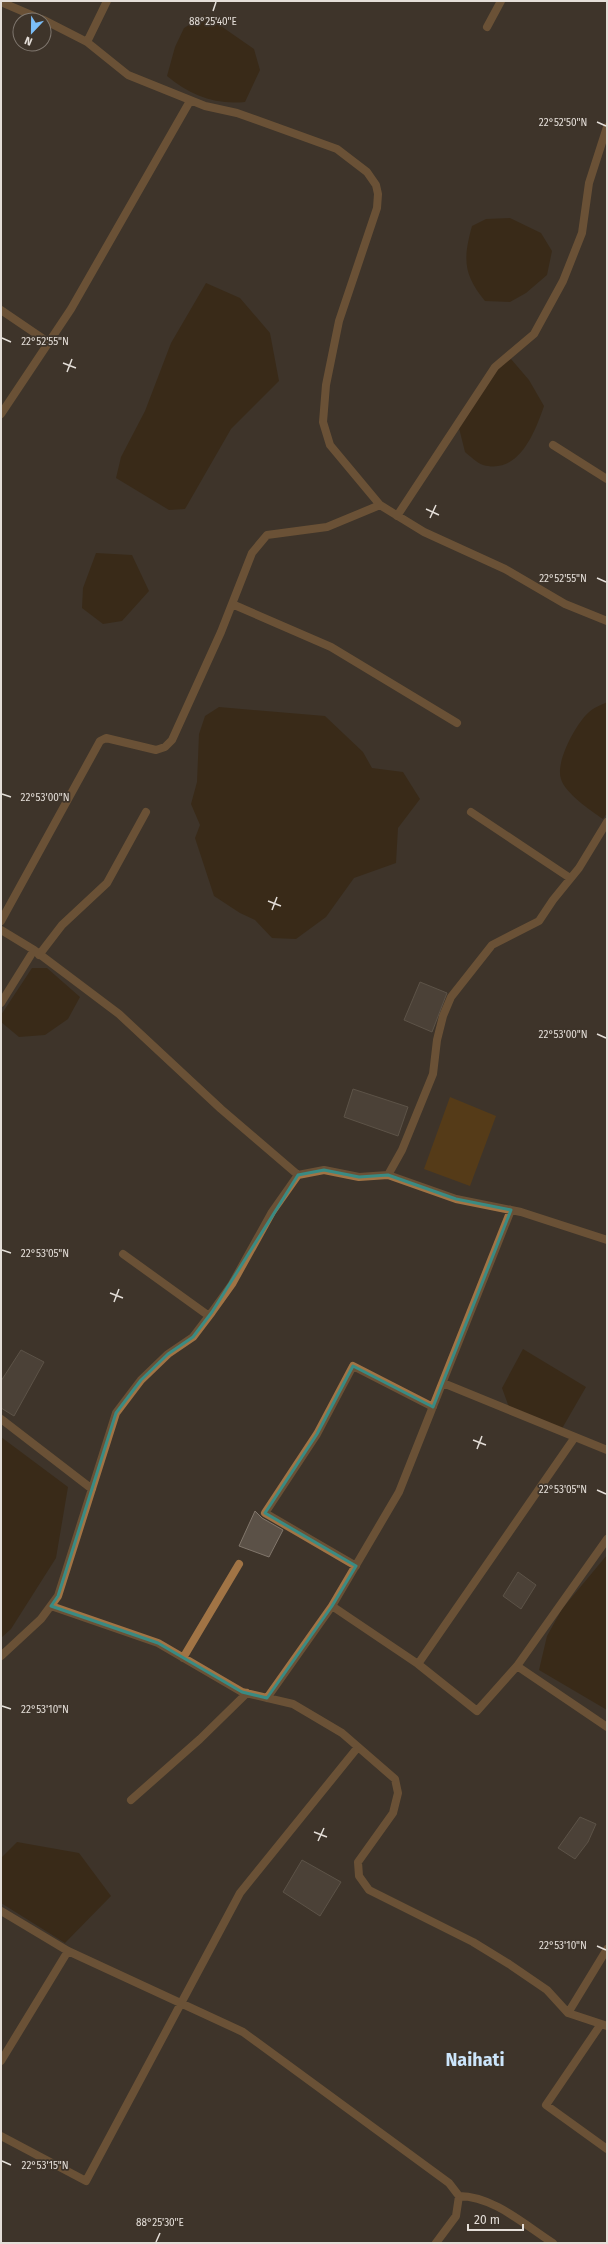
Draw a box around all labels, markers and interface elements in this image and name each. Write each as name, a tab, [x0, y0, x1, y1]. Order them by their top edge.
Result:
north arrow	[12, 12, 52, 52]
text: 88°25'40"E	[189, 16, 237, 28]
text: N	[23, 33, 34, 48]
text: 22°52'50"N	[539, 117, 587, 129]
text: 22°52'55"N	[21, 336, 69, 348]
text: 22°52'55"N	[539, 573, 587, 585]
text: 22°53'00"N	[20, 792, 70, 804]
text: 22°53'00"N	[538, 1029, 588, 1041]
text: 22°53'05"N	[21, 1248, 69, 1260]
text: 22°53'05"N	[539, 1484, 587, 1496]
text: 22°53'10"N	[21, 1704, 69, 1716]
text: 22°53'10"N	[539, 1940, 587, 1952]
district label: Naihati	[445, 2049, 505, 2071]
text: 22°53'15"N	[21, 2160, 69, 2172]
scale bar	[468, 2206, 523, 2232]
text: 20 m	[474, 2213, 500, 2227]
text: 88°25'30"E	[136, 2217, 184, 2229]

